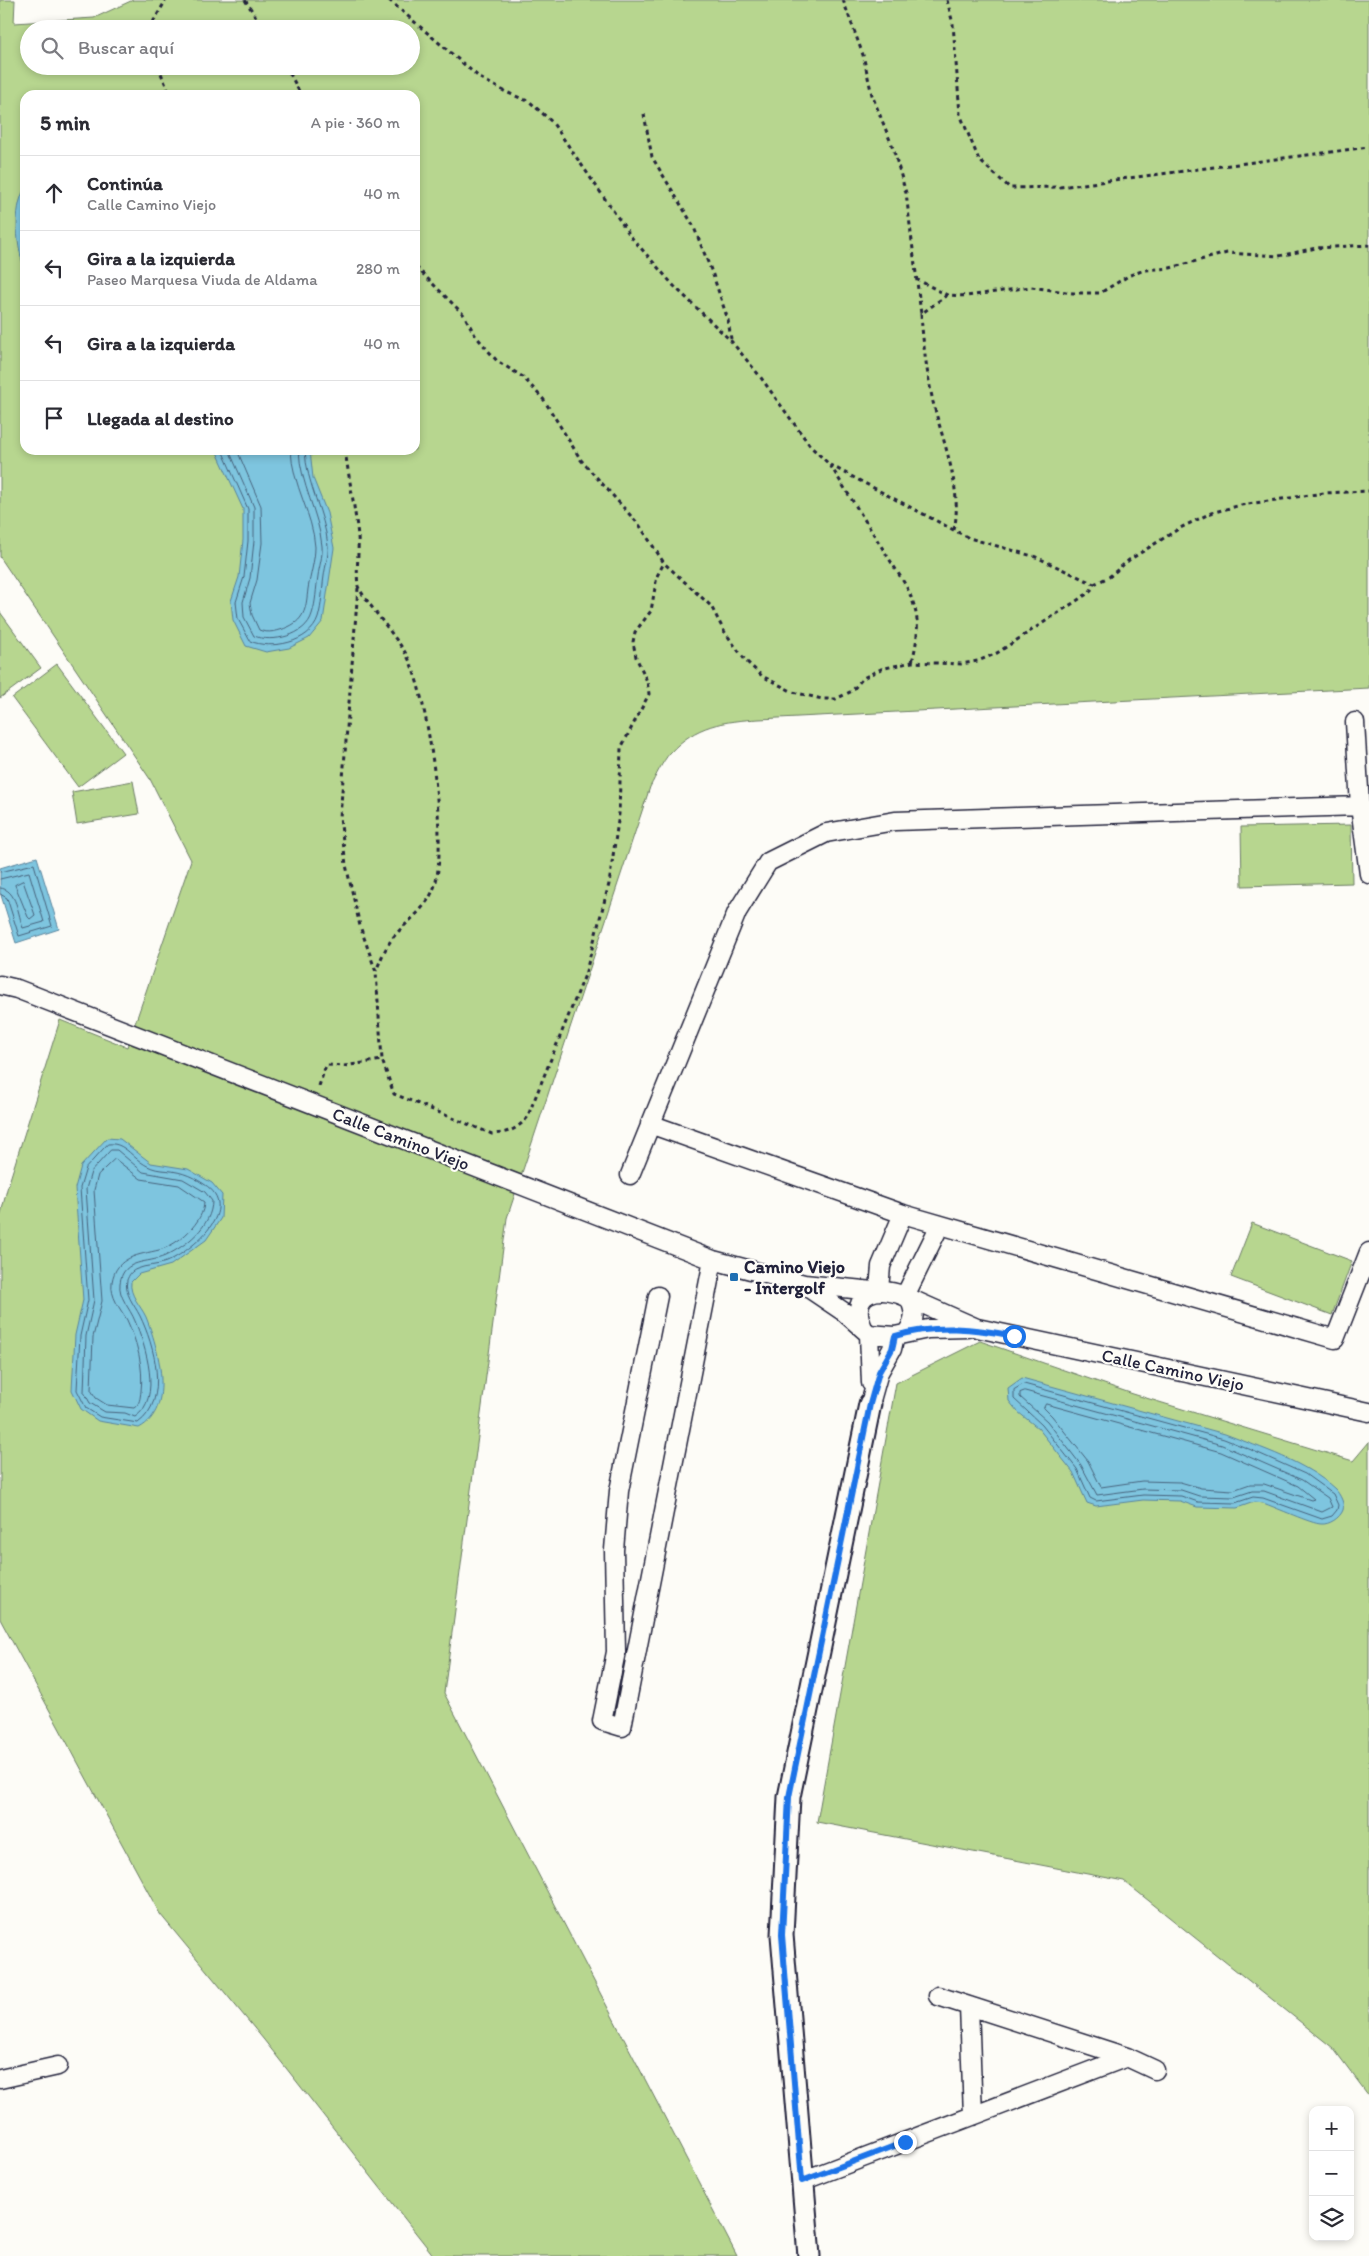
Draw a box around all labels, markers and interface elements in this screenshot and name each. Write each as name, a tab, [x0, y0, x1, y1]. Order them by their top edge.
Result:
search box	[20, 20, 420, 75]
icon: search	[38, 34, 66, 62]
text: Buscar aquí	[78, 36, 174, 59]
text: 5 min	[40, 110, 90, 135]
text: A pie · 360 m	[311, 113, 400, 132]
text: Continúa	[87, 172, 163, 195]
icon: ahead	[40, 179, 68, 207]
text: 40 m	[363, 184, 400, 203]
text: Calle Camino Viejo	[87, 195, 216, 214]
text: Gira a la izquierda	[87, 247, 235, 270]
icon: left	[40, 254, 68, 282]
text: 280 m	[356, 259, 400, 278]
text: Paseo Marquesa Viuda de Aldama	[87, 270, 318, 289]
icon: left	[40, 329, 68, 357]
text: Gira a la izquierda	[87, 332, 235, 355]
text: 40 m	[363, 334, 400, 353]
icon: arrive	[40, 404, 68, 432]
text: Llegada al destino	[87, 407, 234, 430]
street label: Calle Camino Viejo	[329, 1103, 473, 1175]
place label: Camino Viejo - Intergolf	[744, 1256, 845, 1299]
marker: Camino Viejo - Intergolf	[728, 1271, 740, 1283]
route start	[1003, 1325, 1026, 1348]
street label: Calle Camino Viejo	[1100, 1344, 1246, 1396]
map controls	[1309, 2106, 1354, 2241]
button: +	[1309, 2106, 1354, 2151]
route end	[894, 2131, 917, 2154]
button: −	[1309, 2151, 1354, 2196]
button: layers	[1309, 2196, 1354, 2241]

